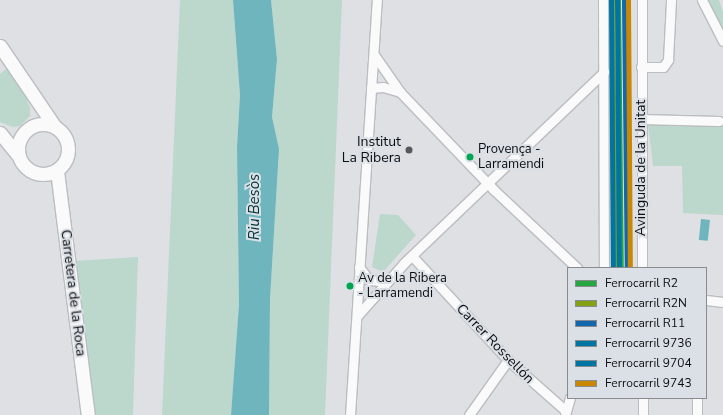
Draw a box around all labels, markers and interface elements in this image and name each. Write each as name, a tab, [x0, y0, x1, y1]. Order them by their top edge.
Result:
street label: Avinguda de la Unitat	[633, 100, 649, 236]
place label: Institut La Ribera	[342, 134, 401, 166]
place label: Provença - Larramendi	[478, 142, 544, 173]
marker: Institut La Ribera	[404, 145, 414, 155]
marker: Provença - Larramendi	[465, 152, 475, 162]
water label: Riu Besòs	[246, 174, 264, 240]
street label: Carretera de la Roca	[57, 229, 89, 357]
legend	[567, 267, 707, 399]
place label: Av de la Ribera - Larramendi	[358, 271, 447, 302]
text: Ferrocarril R2	[605, 275, 678, 291]
marker: Av de la Ribera - Larramendi	[345, 281, 355, 291]
text: Ferrocarril R2N	[605, 295, 687, 311]
street label: Carrer Rossellón	[453, 301, 537, 387]
text: Ferrocarril R11	[605, 315, 685, 331]
text: Ferrocarril 9736	[605, 335, 692, 351]
text: Ferrocarril 9704	[605, 355, 692, 371]
text: Ferrocarril 9743	[605, 375, 692, 391]

